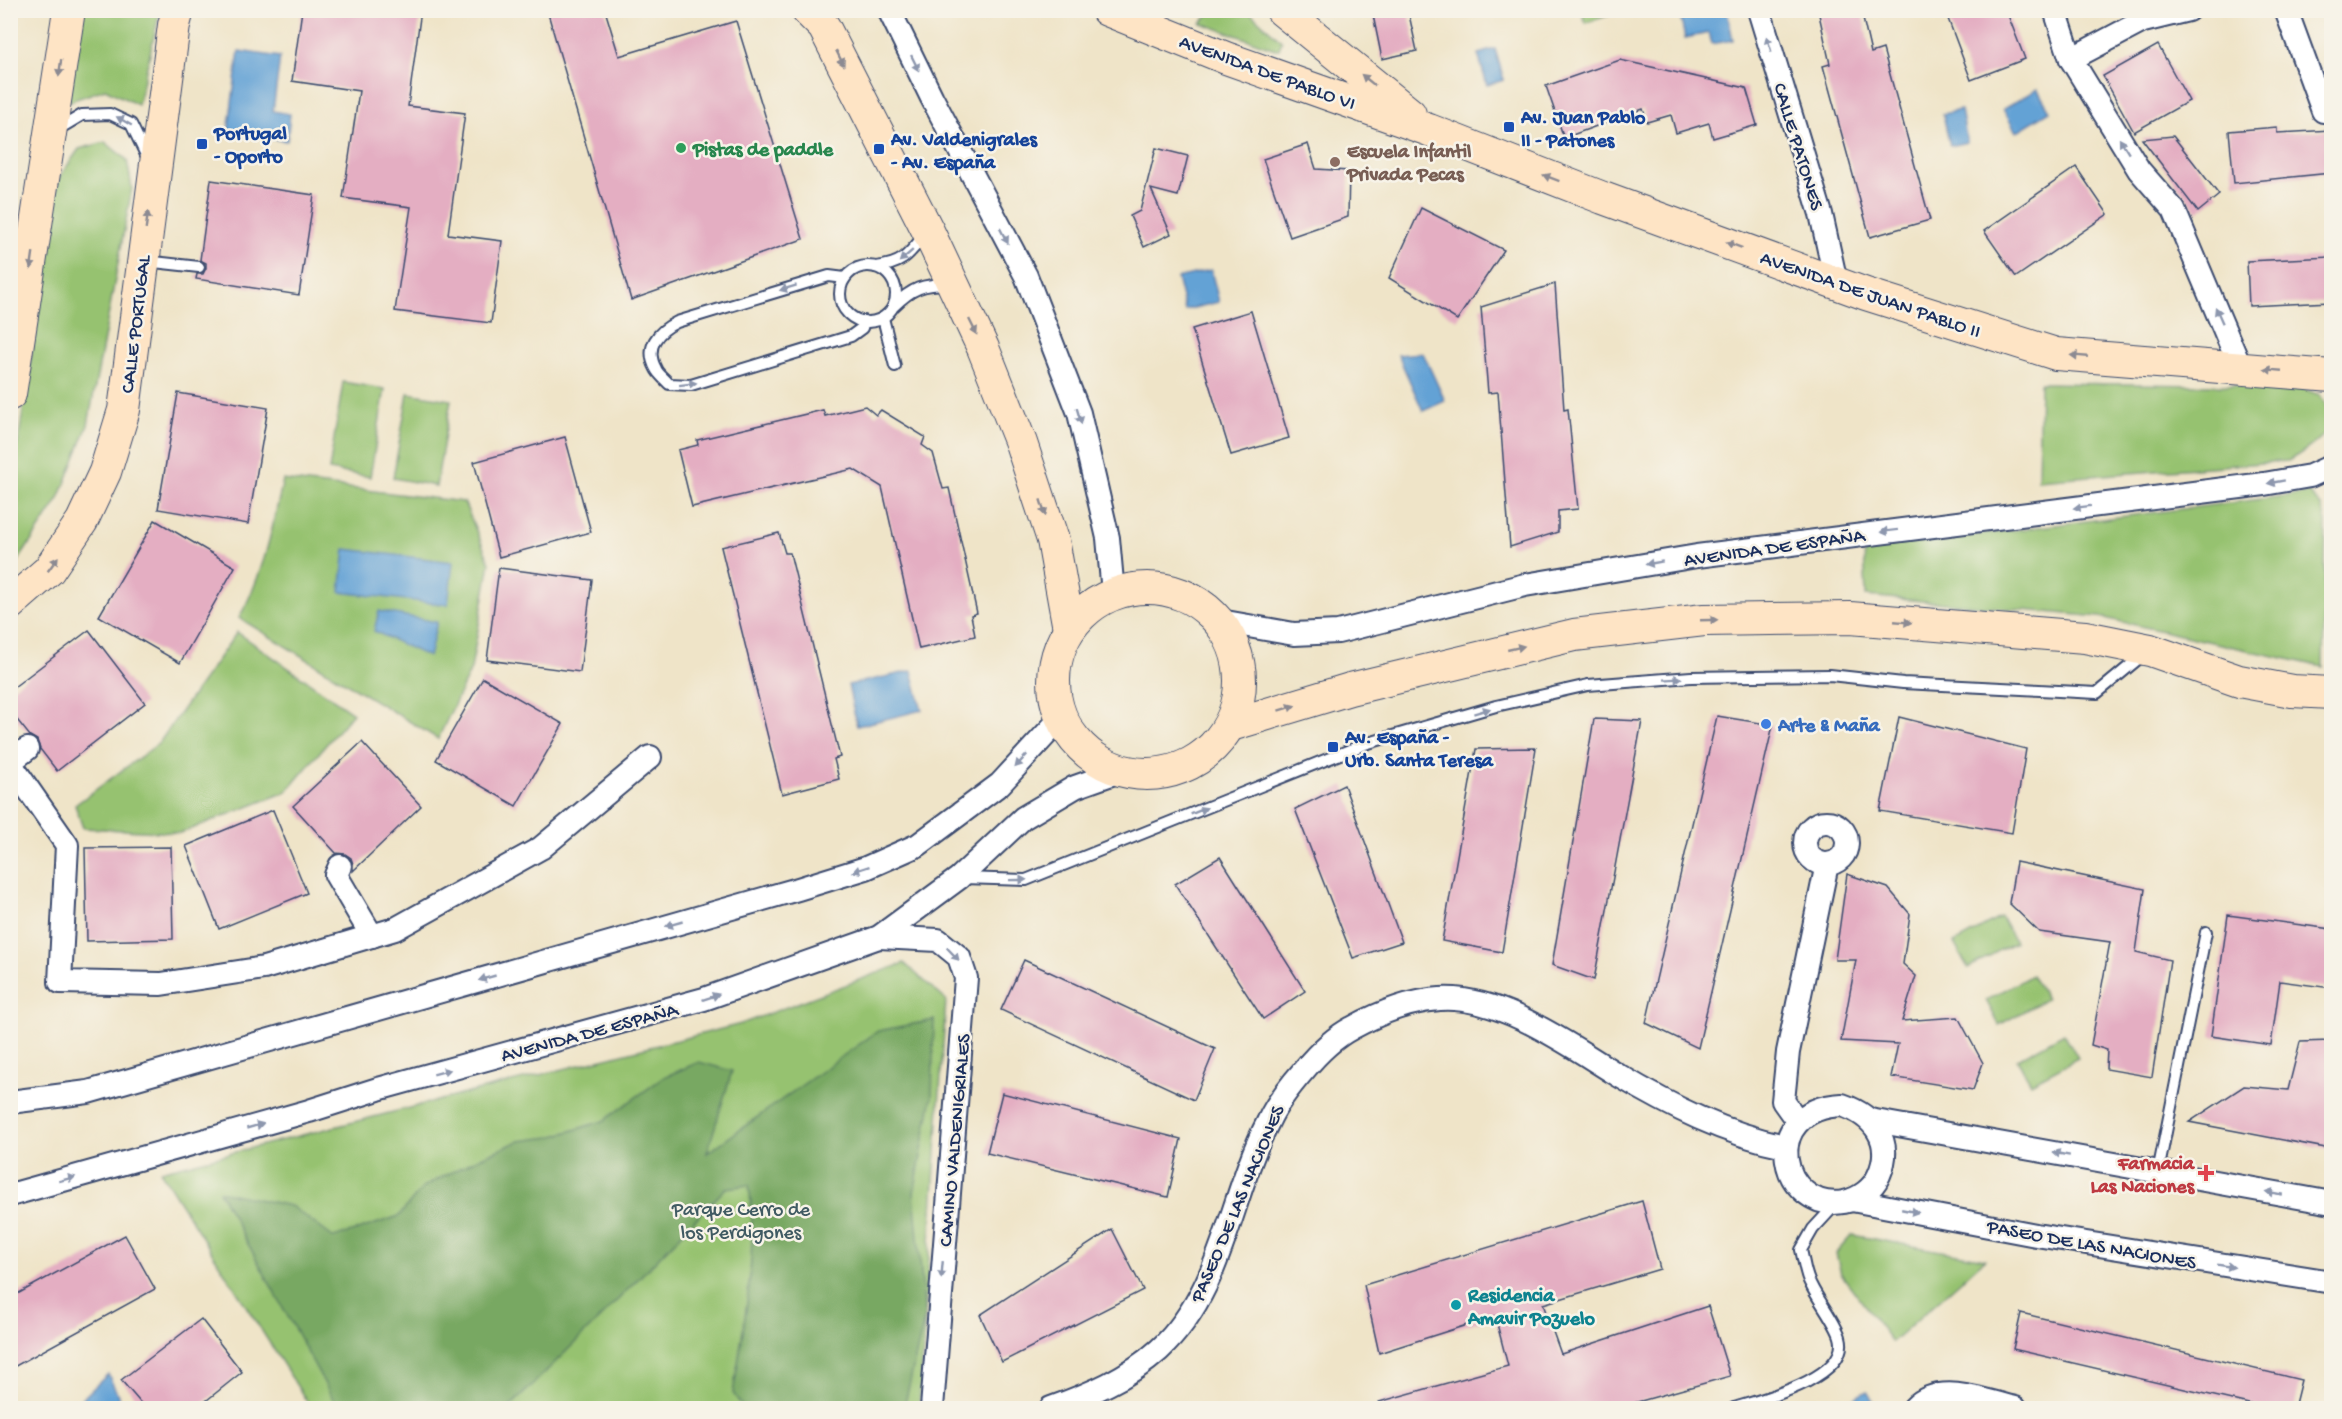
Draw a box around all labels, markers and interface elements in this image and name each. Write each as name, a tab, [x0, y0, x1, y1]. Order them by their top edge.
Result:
street label: AVENIDA DE PABLO VI	[1175, 32, 1358, 117]
one-way arrow	[1764, 35, 1773, 53]
one-way arrow	[834, 49, 844, 67]
one-way arrow	[910, 55, 919, 72]
one-way arrow	[56, 59, 65, 78]
one-way arrow	[1360, 74, 1375, 87]
street label: CALLE PATONES	[1766, 81, 1827, 214]
place label: Av. Juan Pablo II - Patones	[1520, 108, 1646, 154]
one-way arrow	[116, 116, 132, 127]
marker: Av. Juan Pablo II - Patones	[1502, 120, 1516, 134]
place label: Portugal - Oporto	[213, 124, 288, 170]
place label: Av. Valdenigrales - Av. España	[890, 130, 1038, 176]
marker: Portugal - Oporto	[195, 137, 209, 151]
one-way arrow	[2119, 138, 2130, 154]
place label: Pistas de paddle	[692, 140, 834, 163]
marker: Pistas de paddle	[674, 141, 688, 155]
marker: Av. Valdenigrales - Av. España	[872, 142, 886, 156]
place label: Escuela Infantil Privada Pecas	[1346, 142, 1472, 188]
marker: Escuela Infantil Privada Pecas	[1328, 155, 1342, 169]
one-way arrow	[1542, 173, 1560, 182]
one-way arrow	[143, 210, 152, 229]
one-way arrow	[999, 228, 1009, 245]
one-way arrow	[1725, 240, 1743, 250]
street label: AVENIDA DE JUAN PABLO II	[1757, 248, 1983, 345]
one-way arrow	[898, 249, 914, 262]
one-way arrow	[27, 252, 36, 271]
street label: CALLE PORTUGAL	[118, 253, 157, 395]
one-way arrow	[779, 284, 797, 293]
one-way arrow	[2214, 305, 2224, 323]
one-way arrow	[969, 318, 978, 335]
one-way arrow	[2069, 351, 2088, 361]
one-way arrow	[2264, 366, 2283, 375]
one-way arrow	[679, 379, 698, 389]
one-way arrow	[1075, 407, 1084, 425]
one-way arrow	[2266, 477, 2285, 486]
one-way arrow	[1039, 499, 1048, 517]
one-way arrow	[2073, 502, 2092, 511]
street label: AVENIDA DE ESPAÑA	[1683, 525, 1868, 574]
one-way arrow	[1879, 526, 1898, 536]
one-way arrow	[46, 557, 58, 572]
one-way arrow	[1644, 559, 1663, 568]
one-way arrow	[1699, 616, 1718, 625]
one-way arrow	[1894, 618, 1913, 627]
one-way arrow	[1507, 643, 1525, 653]
one-way arrow	[1664, 674, 1683, 683]
one-way arrow	[1278, 703, 1296, 712]
one-way arrow	[1473, 706, 1491, 715]
place label: Arte & Maña	[1777, 716, 1881, 739]
marker: Arte & Maña	[1759, 717, 1773, 731]
place label: Av. España - Urb. Santa Teresa	[1344, 728, 1494, 774]
marker: Av. España - Urb. Santa Teresa	[1326, 740, 1340, 754]
one-way arrow	[1015, 753, 1028, 768]
one-way arrow	[1191, 805, 1209, 815]
one-way arrow	[852, 864, 870, 874]
one-way arrow	[1008, 875, 1027, 885]
one-way arrow	[665, 920, 683, 929]
one-way arrow	[946, 947, 960, 961]
one-way arrow	[478, 974, 496, 983]
one-way arrow	[702, 992, 720, 1002]
street label: AVENIDA DE ESPAÑA	[499, 999, 682, 1069]
street label: CAMINO VALDENIGRIALES	[936, 1032, 977, 1248]
one-way arrow	[433, 1066, 451, 1076]
street label: PASEO DE LAS NACIONES	[1187, 1102, 1292, 1307]
one-way arrow	[246, 1121, 264, 1130]
one-way arrow	[2052, 1150, 2071, 1159]
place label: Farmacia Las Naciones	[2091, 1154, 2196, 1200]
marker: Farmacia Las Naciones	[2199, 1166, 2213, 1180]
one-way arrow	[58, 1174, 76, 1183]
one-way arrow	[2264, 1188, 2283, 1197]
park label: Parque Cerro de los Perdigones	[671, 1200, 811, 1246]
one-way arrow	[1900, 1207, 1919, 1216]
street label: PASEO DE LAS NACIONES	[1984, 1217, 2199, 1276]
one-way arrow	[937, 1260, 947, 1279]
one-way arrow	[2217, 1261, 2236, 1270]
place label: Residencia Amavir Pozuelo	[1467, 1286, 1595, 1332]
marker: Residencia Amavir Pozuelo	[1449, 1298, 1463, 1312]

